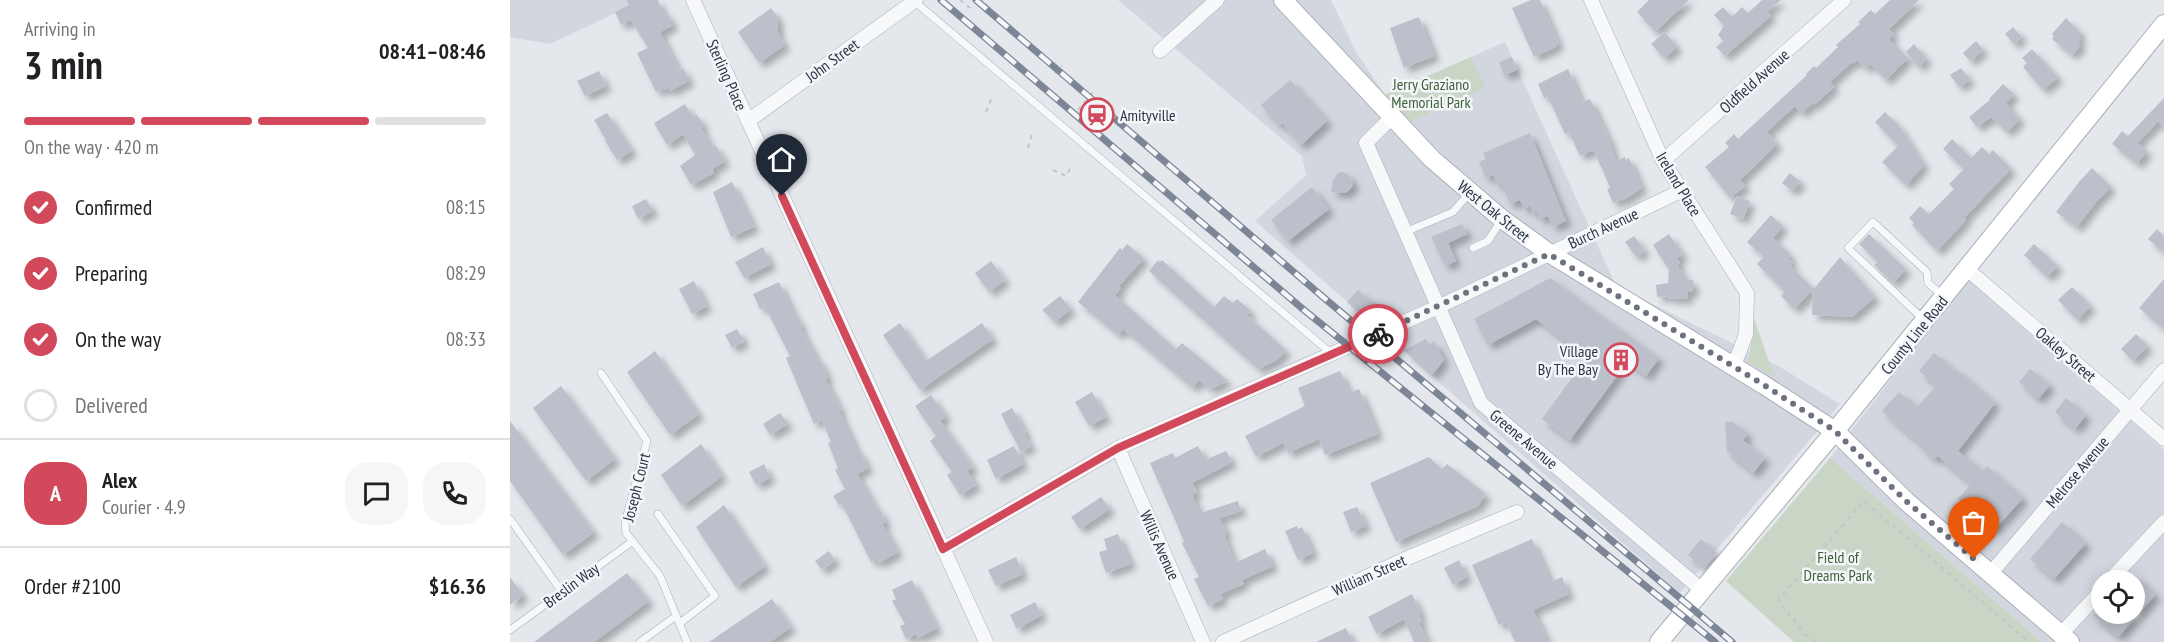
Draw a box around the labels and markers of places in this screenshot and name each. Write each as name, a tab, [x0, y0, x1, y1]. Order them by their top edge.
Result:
station icon: Amityville	[1079, 97, 1115, 133]
place label: Amityville	[1120, 105, 1176, 125]
pin	[756, 134, 807, 196]
place label: Village By The Bay	[1538, 341, 1598, 379]
building icon: Village By The Bay	[1603, 342, 1639, 378]
pin	[1948, 497, 1999, 559]

